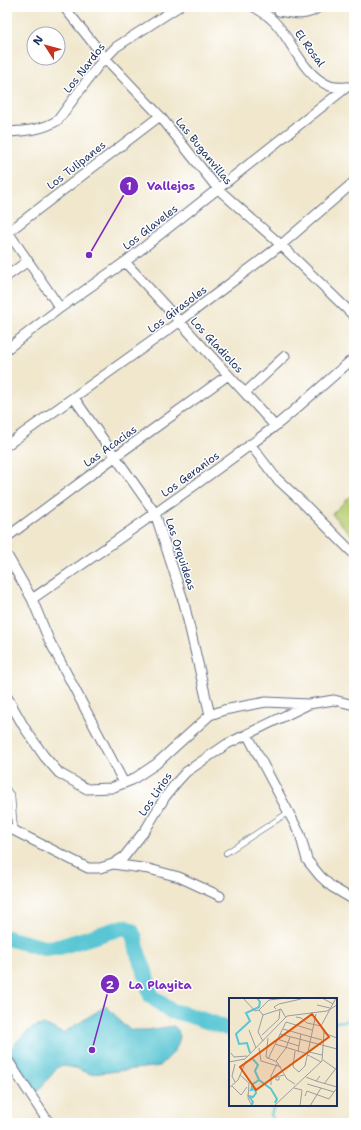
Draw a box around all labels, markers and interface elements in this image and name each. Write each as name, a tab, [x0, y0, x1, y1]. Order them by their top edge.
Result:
north arrow	[26, 26, 66, 66]
street label: El Rosal	[291, 26, 329, 71]
text: N	[30, 32, 47, 48]
street label: Los Nardos	[60, 40, 109, 97]
street label: Las Buganvillas	[172, 115, 235, 188]
street label: Los Tulipanes	[44, 138, 109, 193]
callout: Vallejos	[119, 174, 204, 198]
text: 1	[126, 178, 132, 194]
text: Vallejos	[147, 178, 195, 194]
street label: Los Glaveles	[120, 201, 181, 254]
street label: Los Girasoles	[145, 282, 210, 337]
street label: Los Gladiolos	[187, 314, 246, 377]
street label: Las Acacias	[81, 422, 140, 471]
street label: Los Geranios	[158, 448, 222, 501]
street label: Las Orquideas	[162, 516, 199, 592]
street label: Los Lirios	[135, 769, 176, 819]
callout: La Playita	[100, 972, 200, 996]
text: 2	[106, 977, 115, 993]
text: La Playita	[128, 977, 192, 993]
inset map	[229, 998, 337, 1106]

